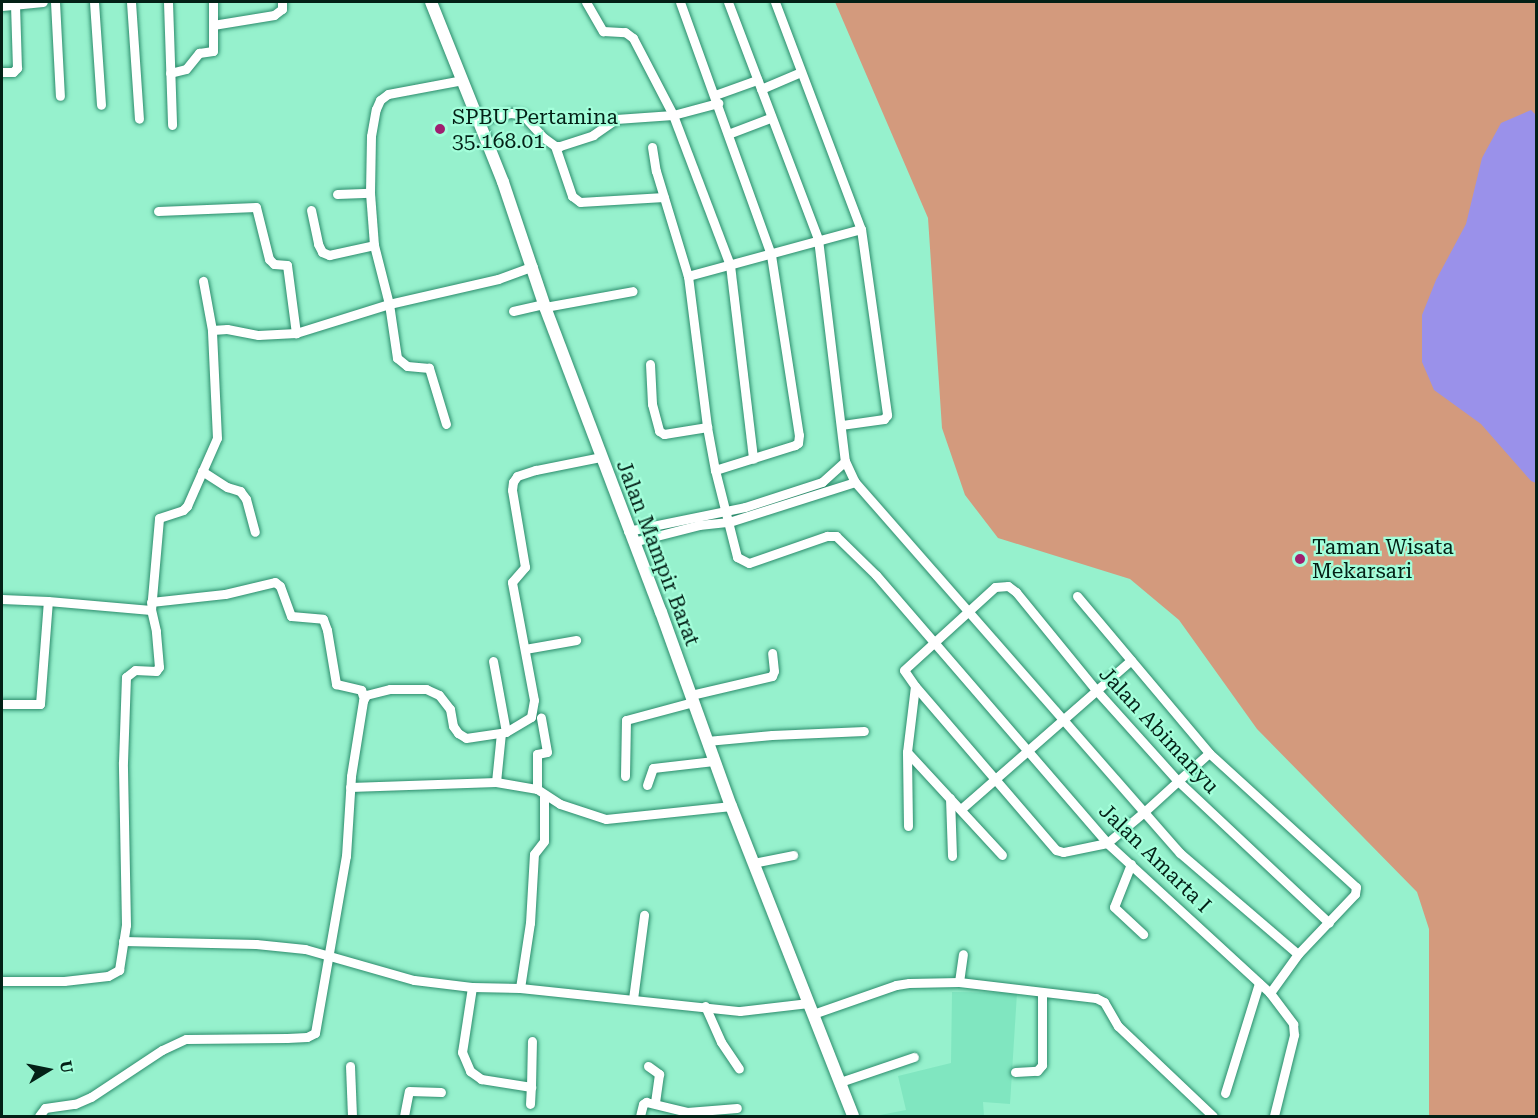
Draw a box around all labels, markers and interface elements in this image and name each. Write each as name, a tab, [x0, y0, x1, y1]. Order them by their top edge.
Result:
place label: SPBU Pertamina 35.168.01	[452, 104, 618, 154]
marker: SPBU Pertamina 35.168.01	[433, 122, 447, 136]
street label: Jalan Mampir Barat	[611, 457, 705, 649]
place label: Taman Wisata Mekarsari	[1312, 534, 1454, 584]
marker: Taman Wisata Mekarsari	[1293, 552, 1307, 566]
street label: Jalan Abimanyu	[1094, 661, 1224, 799]
street label: Jalan Amarta I	[1094, 798, 1216, 918]
north arrow	[18, 1040, 78, 1100]
text: U	[56, 1059, 77, 1074]

